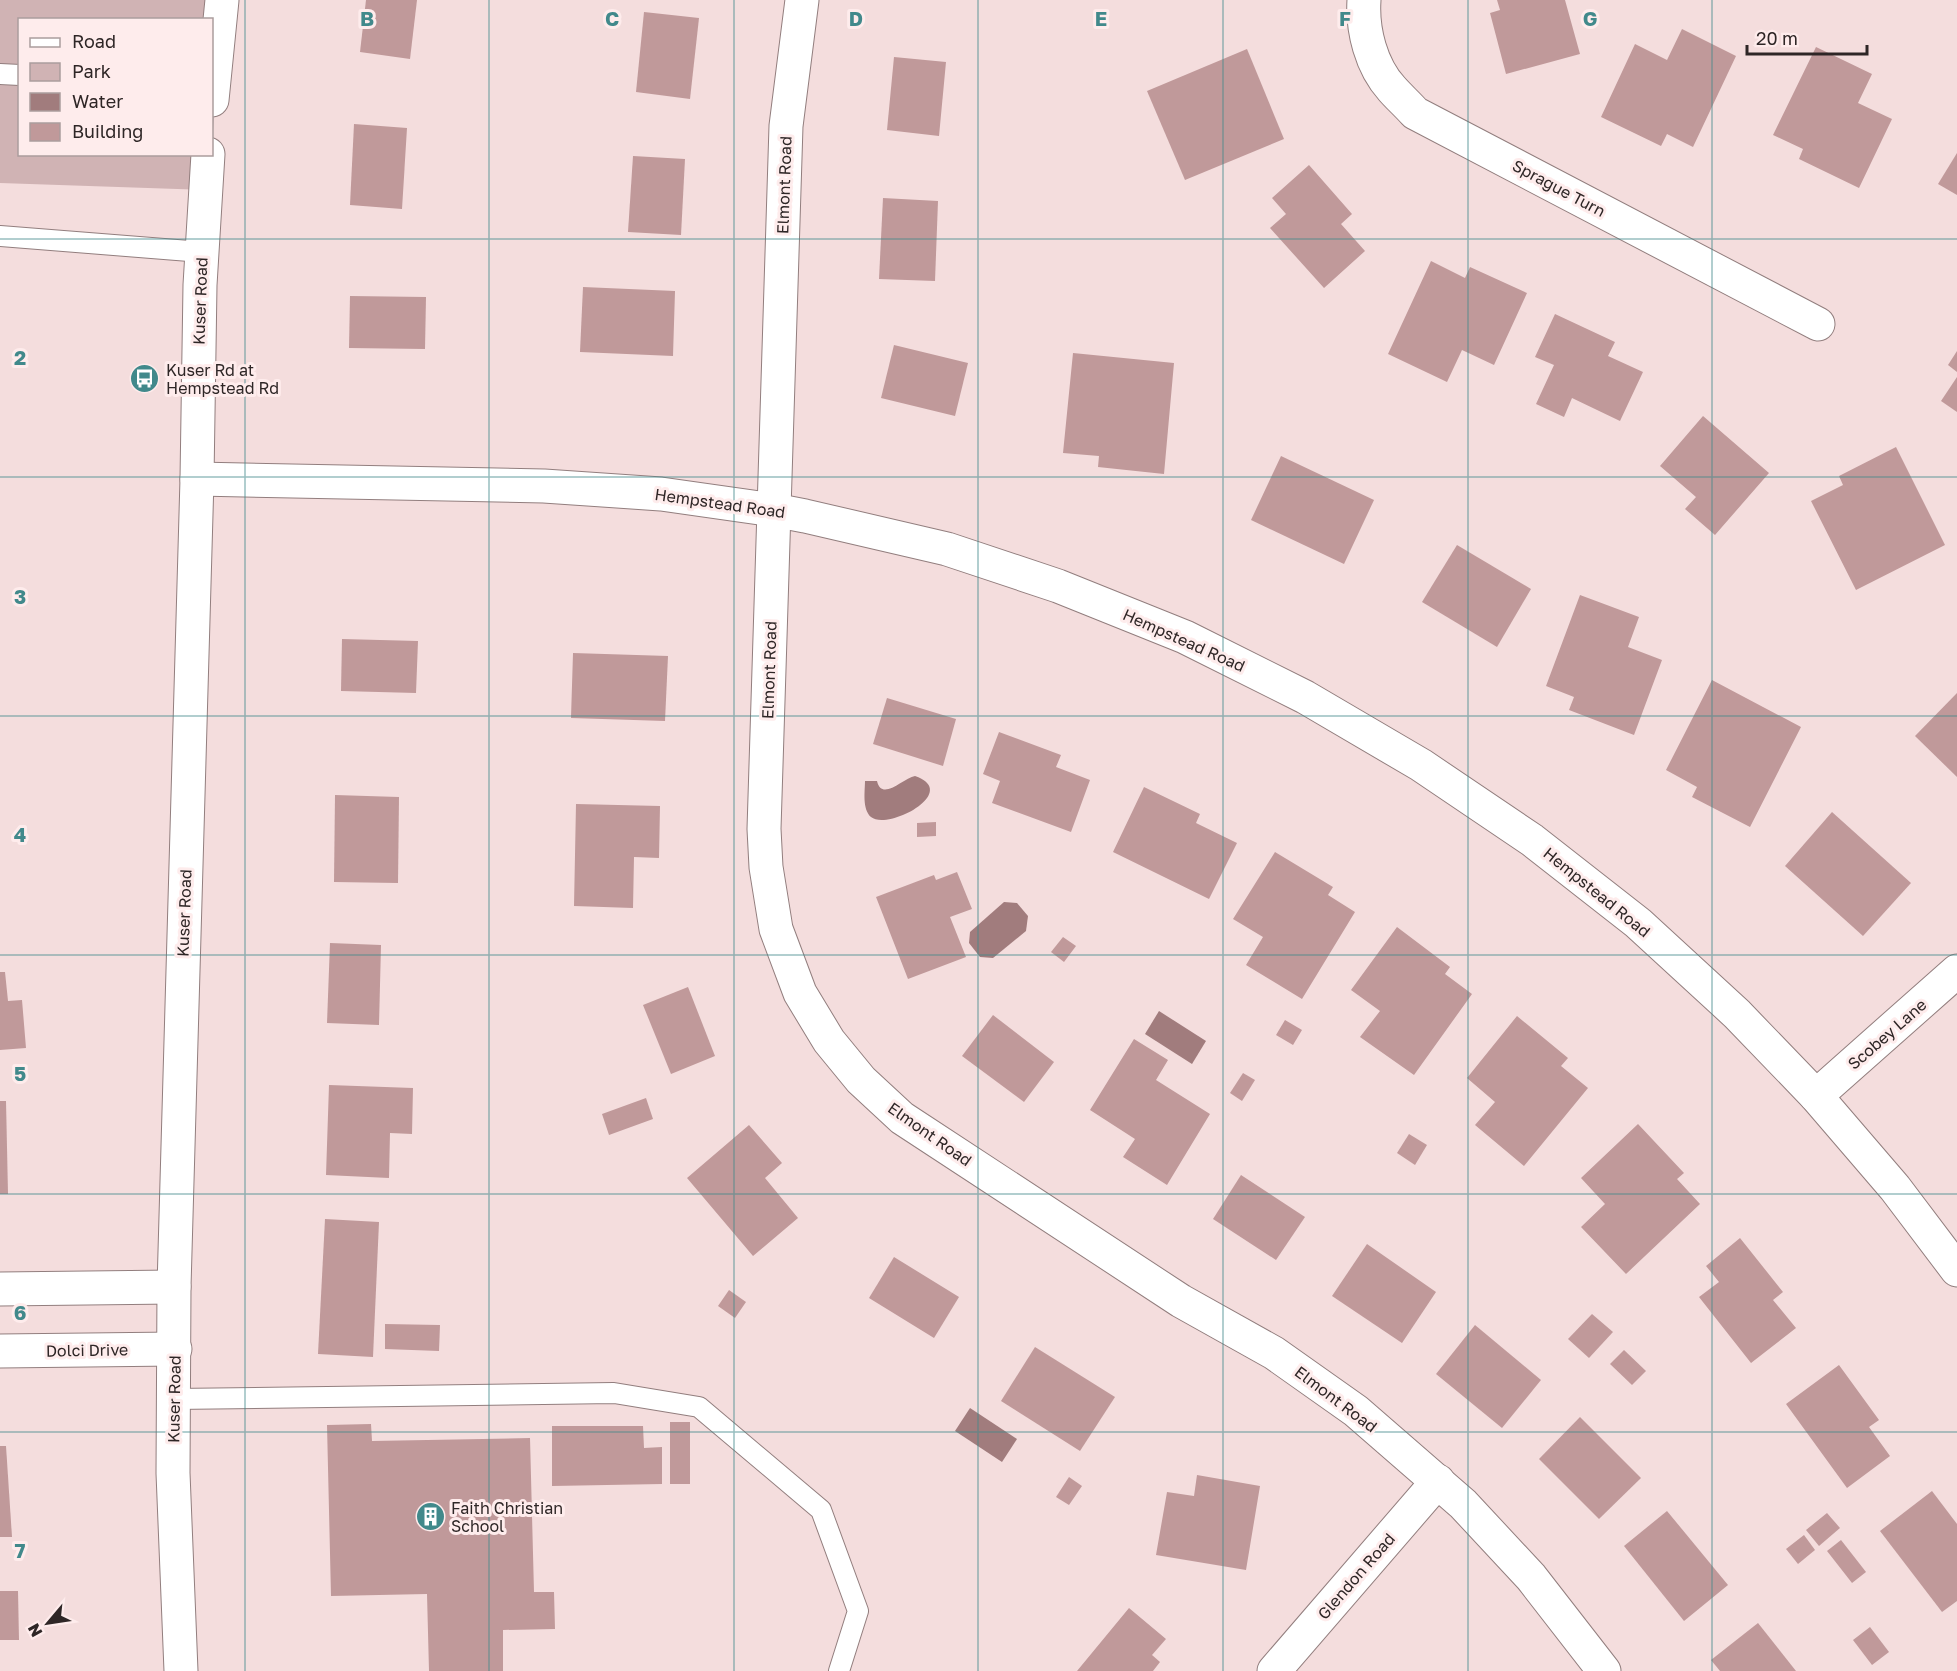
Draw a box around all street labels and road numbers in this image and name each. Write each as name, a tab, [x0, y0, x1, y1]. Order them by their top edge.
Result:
street label: Elmont Road	[772, 136, 796, 234]
street label: Sprague Turn	[1509, 155, 1609, 221]
street label: Kuser Road	[188, 257, 212, 345]
street label: Hempstead Road	[653, 484, 787, 522]
street label: Hempstead Road	[1120, 604, 1248, 676]
street label: Elmont Road	[757, 621, 781, 719]
street label: Hempstead Road	[1540, 843, 1654, 941]
street label: Kuser Road	[172, 869, 196, 957]
street label: Scobey Lane	[1844, 994, 1930, 1074]
street label: Elmont Road	[884, 1098, 976, 1170]
street label: Dolci Drive	[46, 1339, 128, 1361]
street label: Kuser Road	[163, 1355, 185, 1443]
street label: Elmont Road	[1291, 1362, 1381, 1436]
street label: Glendon Road	[1313, 1529, 1399, 1623]

